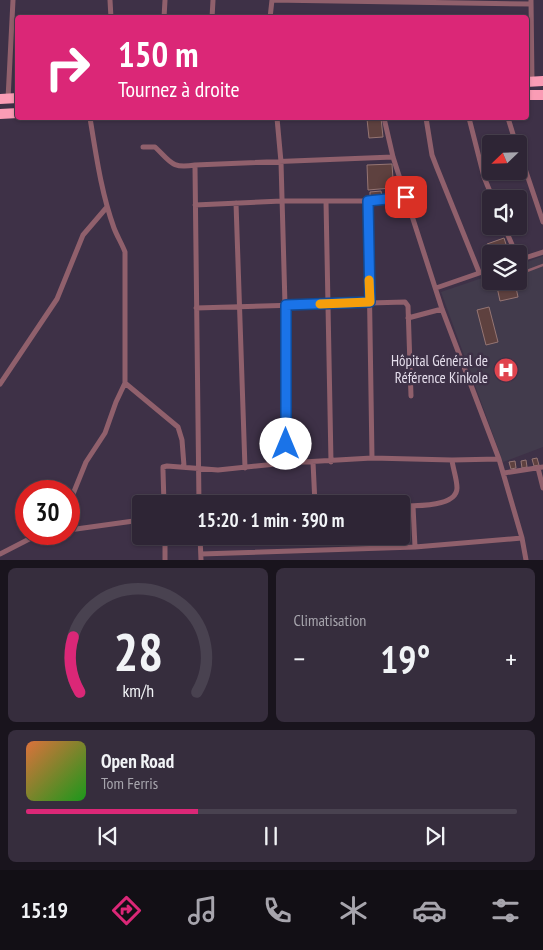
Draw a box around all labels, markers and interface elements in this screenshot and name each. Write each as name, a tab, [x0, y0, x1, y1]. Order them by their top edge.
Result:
text: 150 m	[118, 31, 199, 77]
icon: right	[35, 35, 100, 100]
text: Tournez à droite	[118, 75, 240, 103]
north arrow	[482, 135, 528, 180]
map controls	[482, 135, 527, 290]
pin	[385, 176, 427, 218]
icon: arrive	[392, 183, 420, 211]
button: sound	[482, 190, 527, 235]
button: layers	[482, 245, 527, 290]
place label: Hôpital Général de Référence Kinkole	[391, 351, 488, 387]
hospital icon: Hôpital Général de Référence Kinkole	[493, 357, 519, 383]
position arrow	[259, 417, 311, 469]
speed limit sign: 30	[15, 480, 80, 545]
text: 15:20 · 1 min · 390 m	[198, 508, 344, 532]
text: Climatisation	[294, 610, 366, 630]
text: 28	[113, 618, 163, 685]
text: 19°	[380, 634, 430, 683]
text: −	[294, 640, 305, 677]
text: +	[505, 640, 517, 677]
text: km/h	[122, 679, 154, 702]
text: Open Road	[101, 749, 174, 773]
text: Tom Ferris	[101, 773, 158, 793]
icon: previous	[94, 822, 122, 850]
icon: pause	[257, 822, 285, 850]
icon: next	[421, 822, 449, 850]
icon: directions	[109, 893, 144, 928]
icon: music	[185, 893, 220, 928]
icon: phone	[260, 893, 295, 928]
icon: climate	[336, 893, 371, 928]
icon: car	[412, 893, 447, 928]
icon: filters	[488, 893, 523, 928]
text: 15:19	[20, 896, 68, 924]

